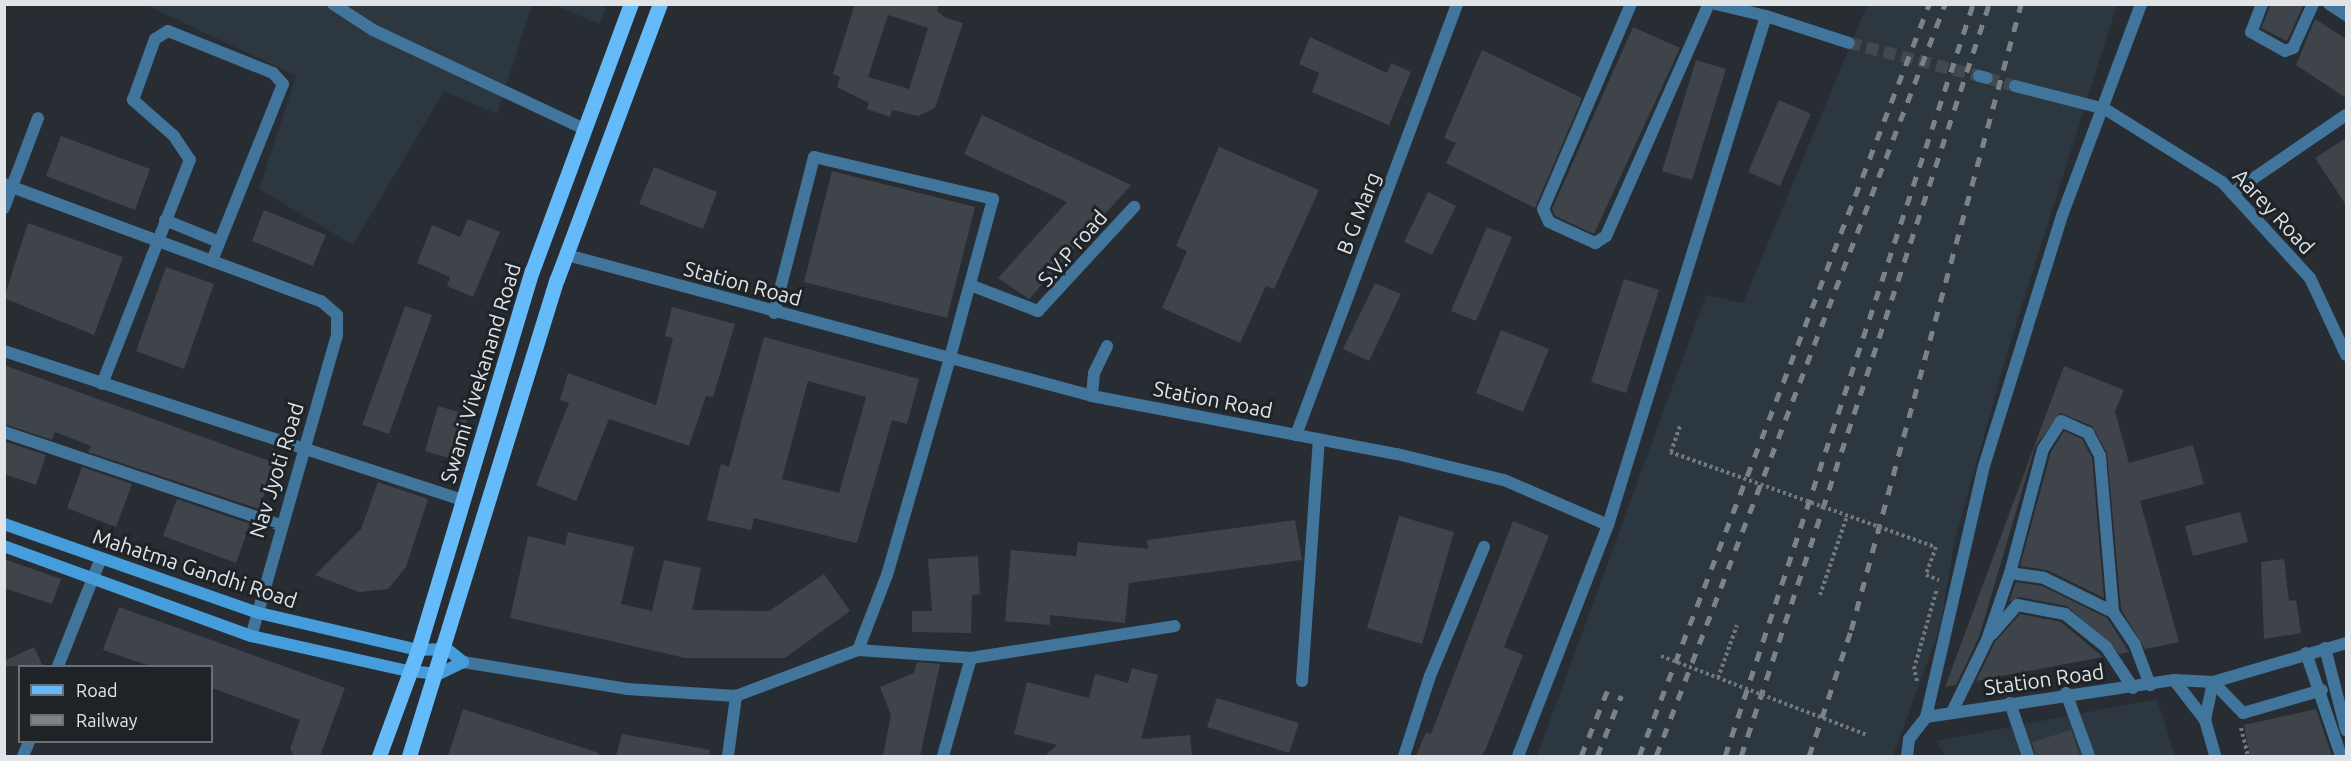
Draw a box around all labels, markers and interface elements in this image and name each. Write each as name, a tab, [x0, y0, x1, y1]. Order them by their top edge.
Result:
street label: Aarey Road	[2228, 163, 2320, 259]
street label: B G Marg	[1331, 168, 1385, 258]
street label: S.V.P road	[1032, 205, 1112, 291]
street label: Station Road	[681, 255, 805, 311]
street label: Swami Vivekanand Road	[435, 260, 525, 486]
street label: Station Road	[1151, 375, 1275, 423]
street label: Nav Jyoti Road	[243, 399, 309, 541]
street label: Mahatma Gandhi Road	[90, 523, 300, 613]
street label: Station Road	[1982, 658, 2106, 700]
legend	[18, 665, 213, 743]
text: Road	[76, 680, 118, 700]
text: Railway	[76, 710, 137, 730]

